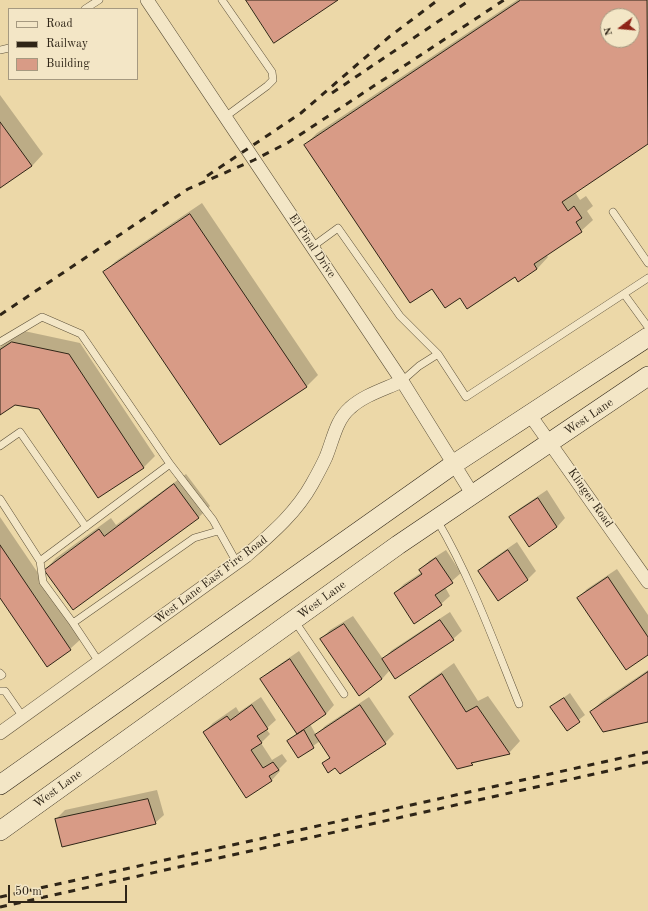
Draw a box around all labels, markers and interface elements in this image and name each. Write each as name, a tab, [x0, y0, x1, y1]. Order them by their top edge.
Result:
legend	[8, 8, 138, 80]
north arrow	[600, 8, 640, 48]
text: Road	[46, 18, 73, 30]
text: N	[603, 26, 615, 37]
text: Railway	[46, 38, 88, 50]
text: Building	[46, 58, 90, 70]
street label: El Pinal Drive	[285, 211, 339, 281]
street label: West Lane	[562, 395, 616, 439]
street label: Klinger Road	[564, 466, 616, 530]
street label: West Lane East Fire Road	[152, 533, 270, 627]
street label: West Lane	[295, 578, 349, 622]
street label: West Lane	[31, 767, 85, 811]
scale bar	[10, 877, 129, 903]
text: 50 m	[15, 886, 42, 898]

